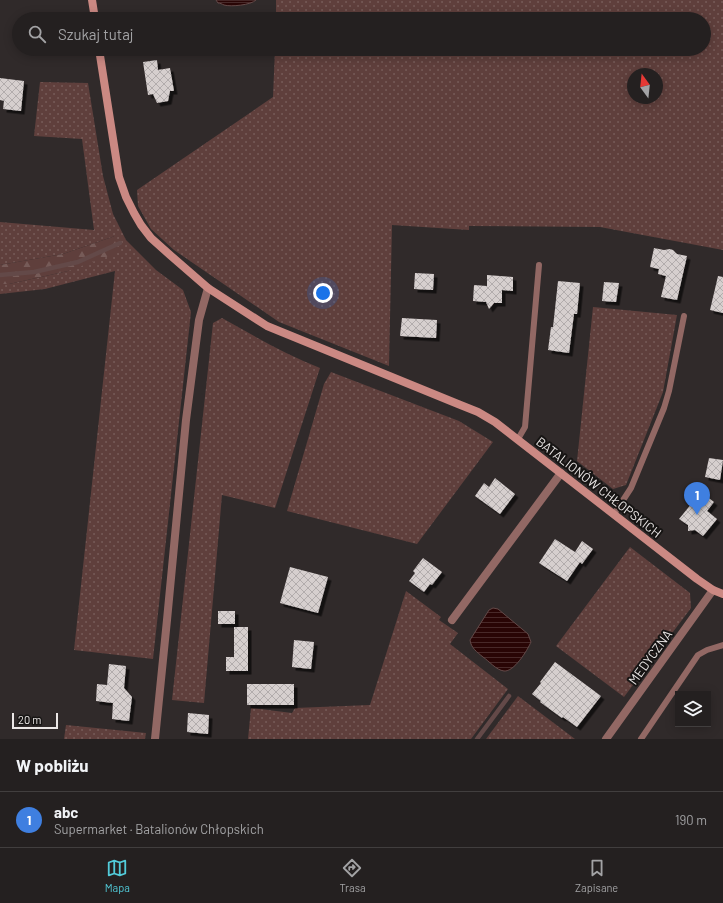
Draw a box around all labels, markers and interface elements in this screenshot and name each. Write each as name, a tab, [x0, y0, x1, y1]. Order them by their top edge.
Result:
search box	[12, 12, 711, 56]
icon: search	[26, 23, 48, 45]
text: Szukaj tutaj	[58, 25, 134, 43]
north arrow	[627, 68, 663, 104]
your location	[313, 283, 333, 303]
street label: BATALIONÓW CHŁOPSKICH	[533, 433, 665, 541]
pin: 1	[684, 482, 710, 515]
street label: MEDYCZNA	[625, 626, 675, 687]
map controls	[675, 691, 711, 727]
button: layers	[675, 691, 711, 727]
scale bar	[12, 711, 58, 730]
text: 20 m	[18, 713, 41, 726]
text: W pobliżu	[16, 755, 89, 775]
text: abc	[54, 803, 78, 821]
text: 1	[27, 812, 31, 828]
text: 190 m	[675, 812, 707, 828]
text: Supermarket · Batalionów Chłopskich	[54, 821, 264, 837]
tab: Mapa	[105, 857, 130, 894]
tab: Trasa	[339, 857, 366, 894]
tab: Zapisane	[575, 857, 618, 894]

